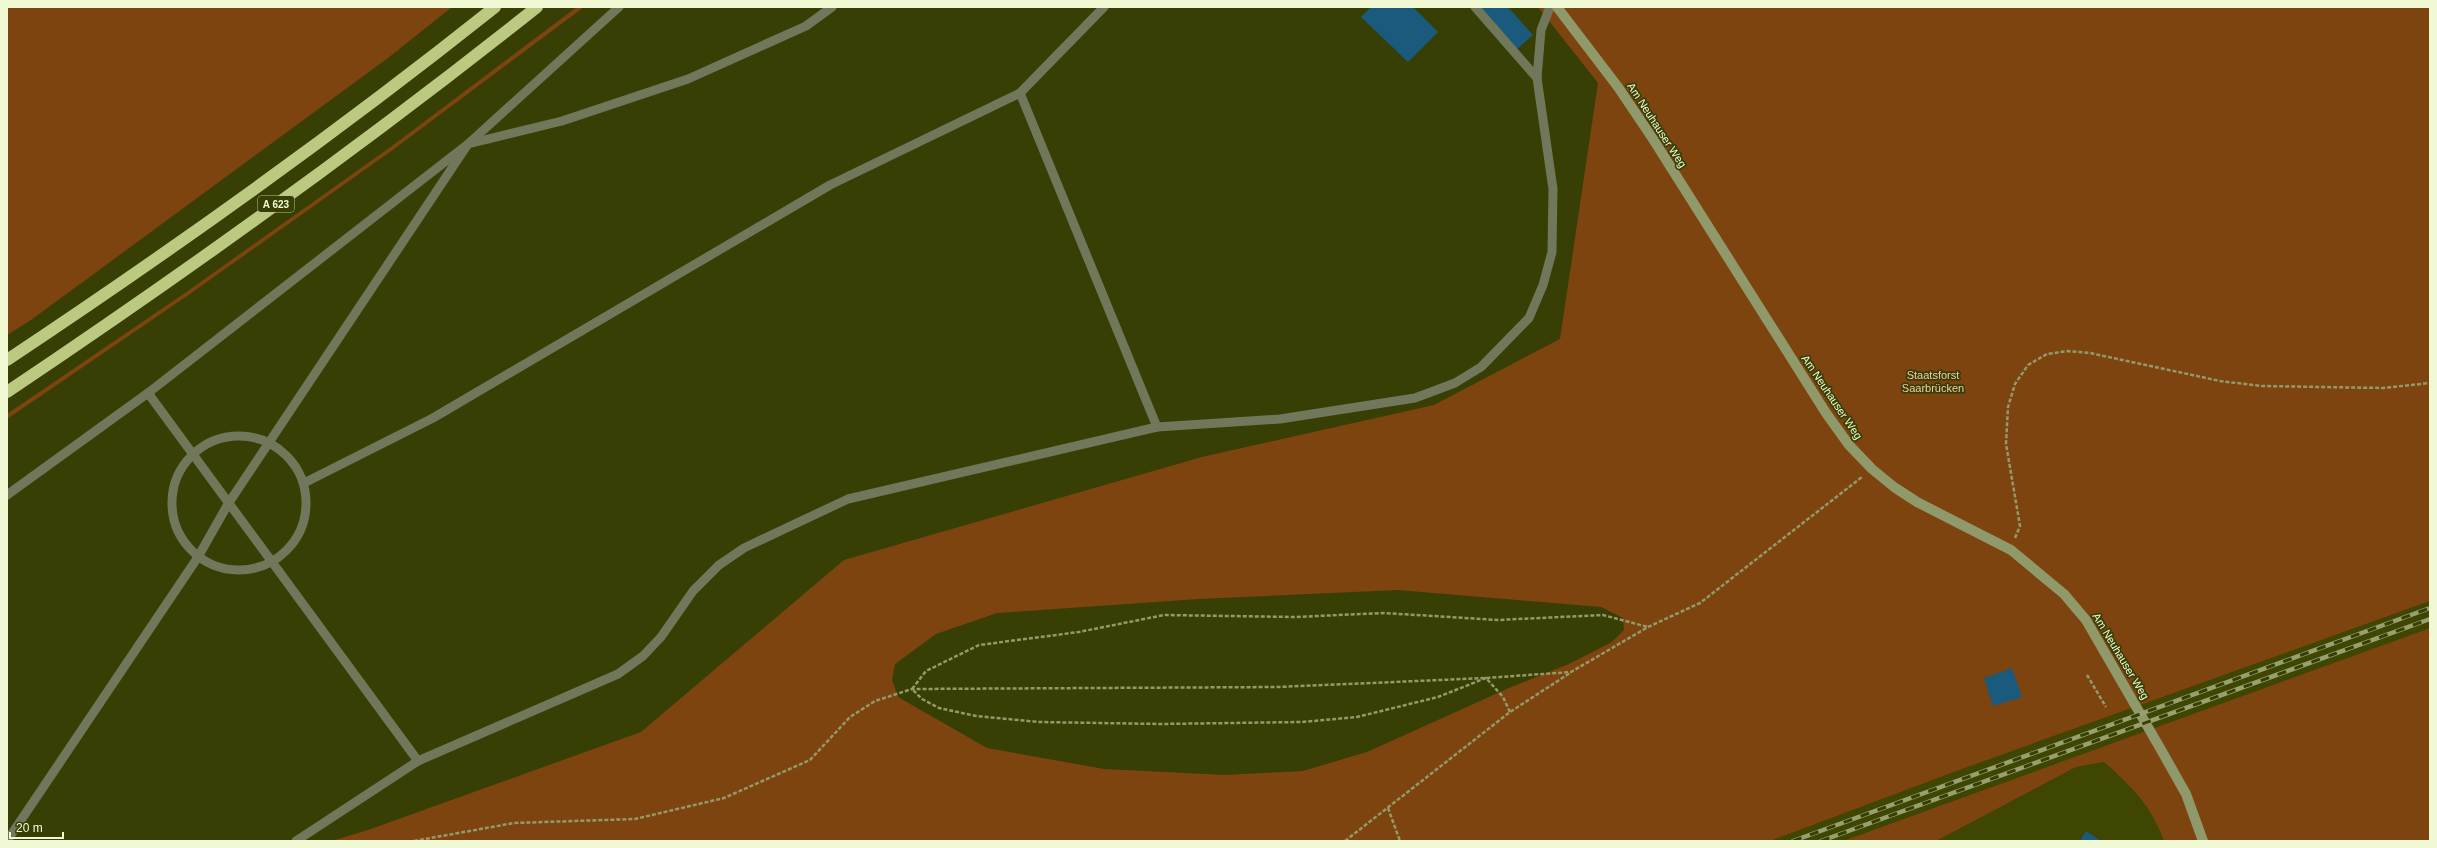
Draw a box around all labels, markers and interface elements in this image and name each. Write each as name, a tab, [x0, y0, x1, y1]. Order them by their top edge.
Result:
street label: Am Neuhauser Weg	[1625, 80, 1689, 170]
road number: A 623	[258, 196, 294, 212]
street label: Am Neuhauser Weg	[1799, 353, 1865, 441]
park label: Staatsforst Saarbrücken	[1902, 369, 1964, 394]
street label: Am Neuhauser Weg	[2090, 611, 2152, 701]
scale bar	[10, 814, 63, 840]
text: 20 m	[16, 821, 43, 835]

